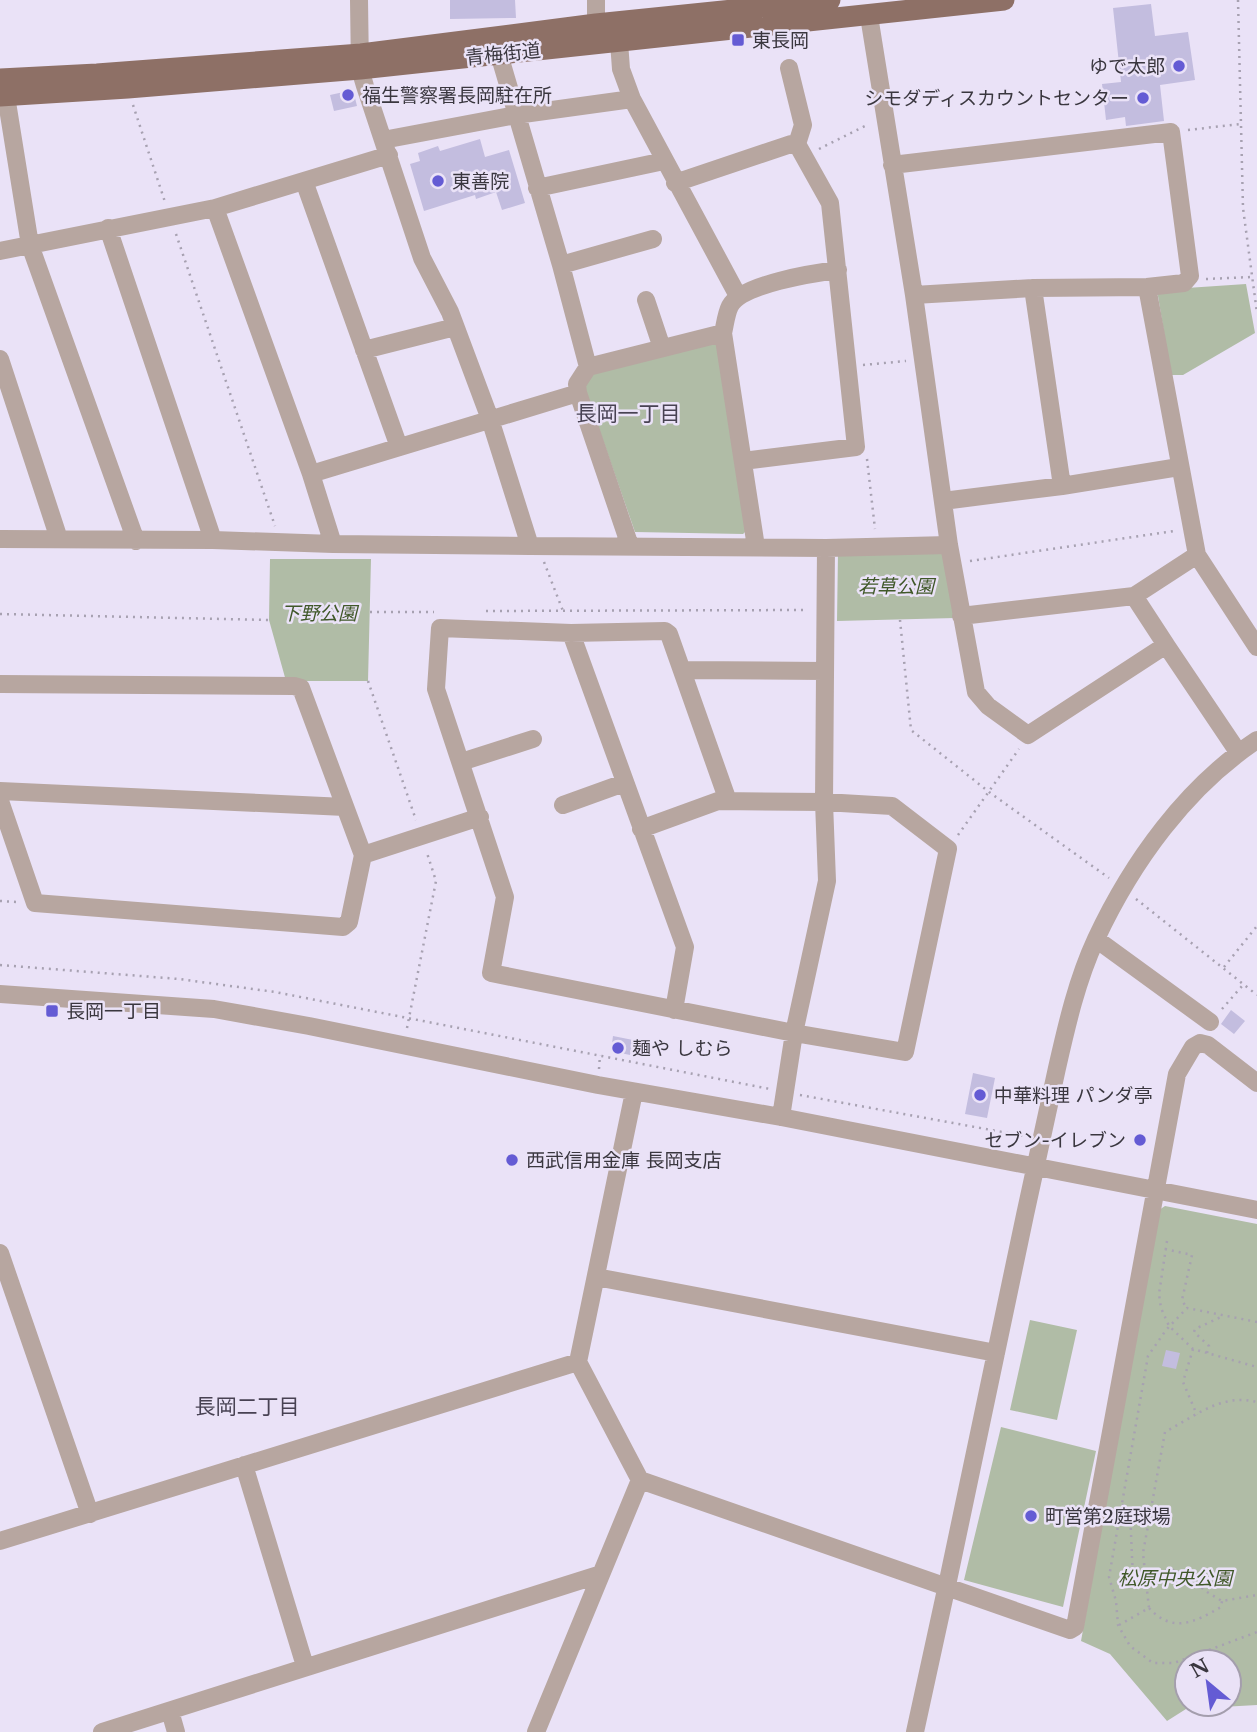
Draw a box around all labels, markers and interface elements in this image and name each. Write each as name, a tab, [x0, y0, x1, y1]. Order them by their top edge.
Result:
place label: 東長岡	[752, 29, 809, 52]
marker: 東長岡	[730, 32, 746, 48]
street label: 青梅街道	[464, 39, 542, 69]
place label: ゆで太郎	[1089, 55, 1165, 78]
marker: ゆで太郎	[1171, 58, 1187, 74]
place label: 福生警察署長岡駐在所	[362, 84, 552, 107]
marker: 福生警察署長岡駐在所	[340, 87, 356, 103]
place label: シモダディスカウントセンター	[864, 87, 1129, 110]
marker: シモダディスカウントセンター	[1135, 90, 1151, 106]
place label: 東善院	[452, 170, 509, 193]
marker: 東善院	[430, 173, 446, 189]
district label: 長岡一丁目	[576, 401, 681, 427]
park label: 若草公園	[858, 575, 937, 598]
park label: 下野公園	[281, 602, 360, 625]
place label: 長岡一丁目	[66, 1000, 161, 1023]
marker: 長岡一丁目	[44, 1003, 60, 1019]
place label: 麺や しむら	[632, 1037, 732, 1060]
marker: 麺や しむら	[610, 1040, 626, 1056]
place label: 中華料理 パンダ亭	[994, 1084, 1152, 1107]
marker: 中華料理 パンダ亭	[972, 1087, 988, 1103]
place label: セブン-イレブン	[984, 1129, 1126, 1152]
marker: セブン-イレブン	[1132, 1132, 1148, 1148]
place label: 西武信用金庫 長岡支店	[526, 1149, 721, 1172]
marker: 西武信用金庫 長岡支店	[504, 1152, 520, 1168]
district label: 長岡二丁目	[195, 1394, 300, 1420]
place label: 町営第2庭球場	[1045, 1505, 1171, 1528]
marker: 町営第2庭球場	[1023, 1508, 1039, 1524]
park label: 松原中央公園	[1118, 1567, 1235, 1590]
north arrow	[1173, 1648, 1243, 1718]
text: N	[1187, 1654, 1214, 1683]

